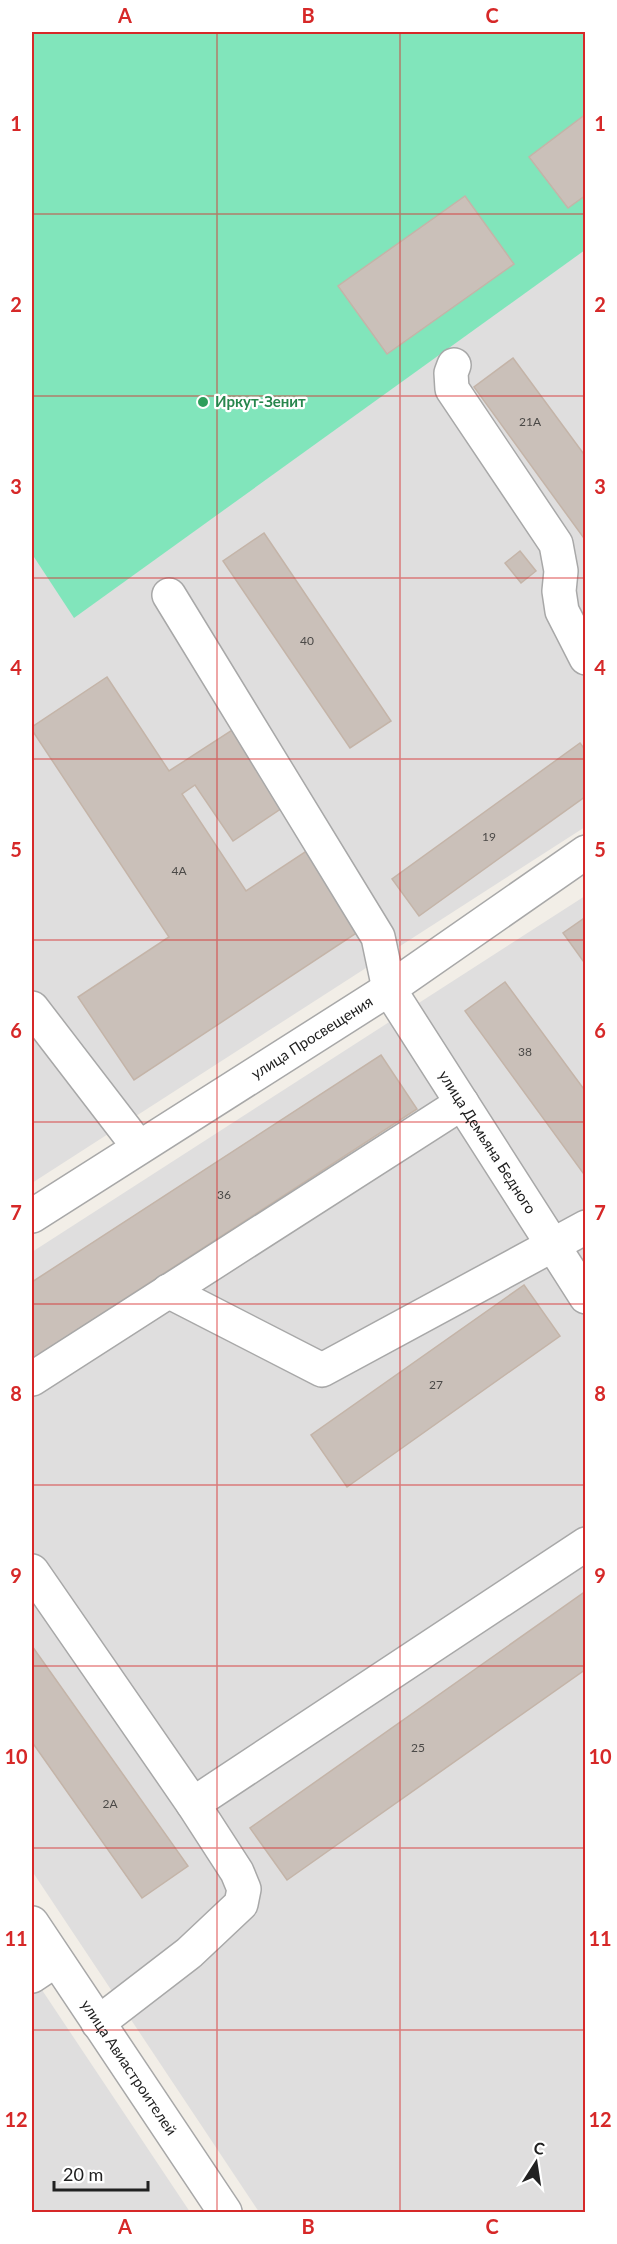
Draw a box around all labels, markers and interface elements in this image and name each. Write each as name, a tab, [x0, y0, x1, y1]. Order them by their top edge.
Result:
text: A	[117, 3, 132, 27]
text: B	[301, 3, 315, 27]
text: C	[485, 3, 499, 27]
text: 1	[10, 111, 22, 135]
text: 1	[594, 111, 606, 135]
text: 2	[10, 292, 22, 316]
text: 2	[594, 292, 606, 316]
place label: Иркут-Зенит	[215, 392, 306, 410]
marker: Иркут-Зенит	[196, 395, 210, 409]
house number: 21А	[519, 414, 542, 429]
text: 3	[10, 474, 22, 498]
text: 3	[594, 474, 606, 498]
house number: 40	[300, 633, 314, 648]
text: 4	[10, 655, 22, 679]
text: 4	[594, 655, 606, 679]
house number: 19	[482, 829, 496, 844]
text: 5	[10, 837, 22, 861]
text: 5	[594, 837, 606, 861]
house number: 4А	[171, 863, 187, 878]
street label: улица Просвещения	[248, 992, 376, 1082]
text: 6	[10, 1018, 22, 1042]
text: 6	[594, 1018, 606, 1042]
house number: 38	[518, 1044, 532, 1059]
street label: улица Демьяна Бедного	[435, 1067, 540, 1217]
house number: 36	[217, 1187, 231, 1202]
text: 7	[10, 1200, 22, 1224]
text: 7	[594, 1200, 606, 1224]
house number: 27	[429, 1377, 443, 1392]
text: 8	[10, 1381, 22, 1405]
text: 8	[594, 1381, 606, 1405]
text: 9	[10, 1563, 22, 1587]
text: 9	[594, 1563, 606, 1587]
house number: 25	[411, 1740, 425, 1755]
text: 10	[4, 1744, 28, 1768]
text: 10	[588, 1744, 612, 1768]
house number: 2А	[102, 1796, 118, 1811]
text: 11	[4, 1926, 28, 1950]
text: 11	[588, 1926, 612, 1950]
street label: улица Авиастроителей	[78, 1996, 181, 2138]
text: 12	[4, 2107, 28, 2131]
text: 12	[588, 2107, 612, 2131]
north arrow	[506, 2133, 566, 2193]
text: С	[532, 2137, 547, 2158]
scale bar	[54, 2154, 148, 2192]
text: 20 m	[63, 2163, 103, 2185]
text: A	[117, 2214, 132, 2238]
text: B	[301, 2214, 315, 2238]
text: C	[485, 2214, 499, 2238]

